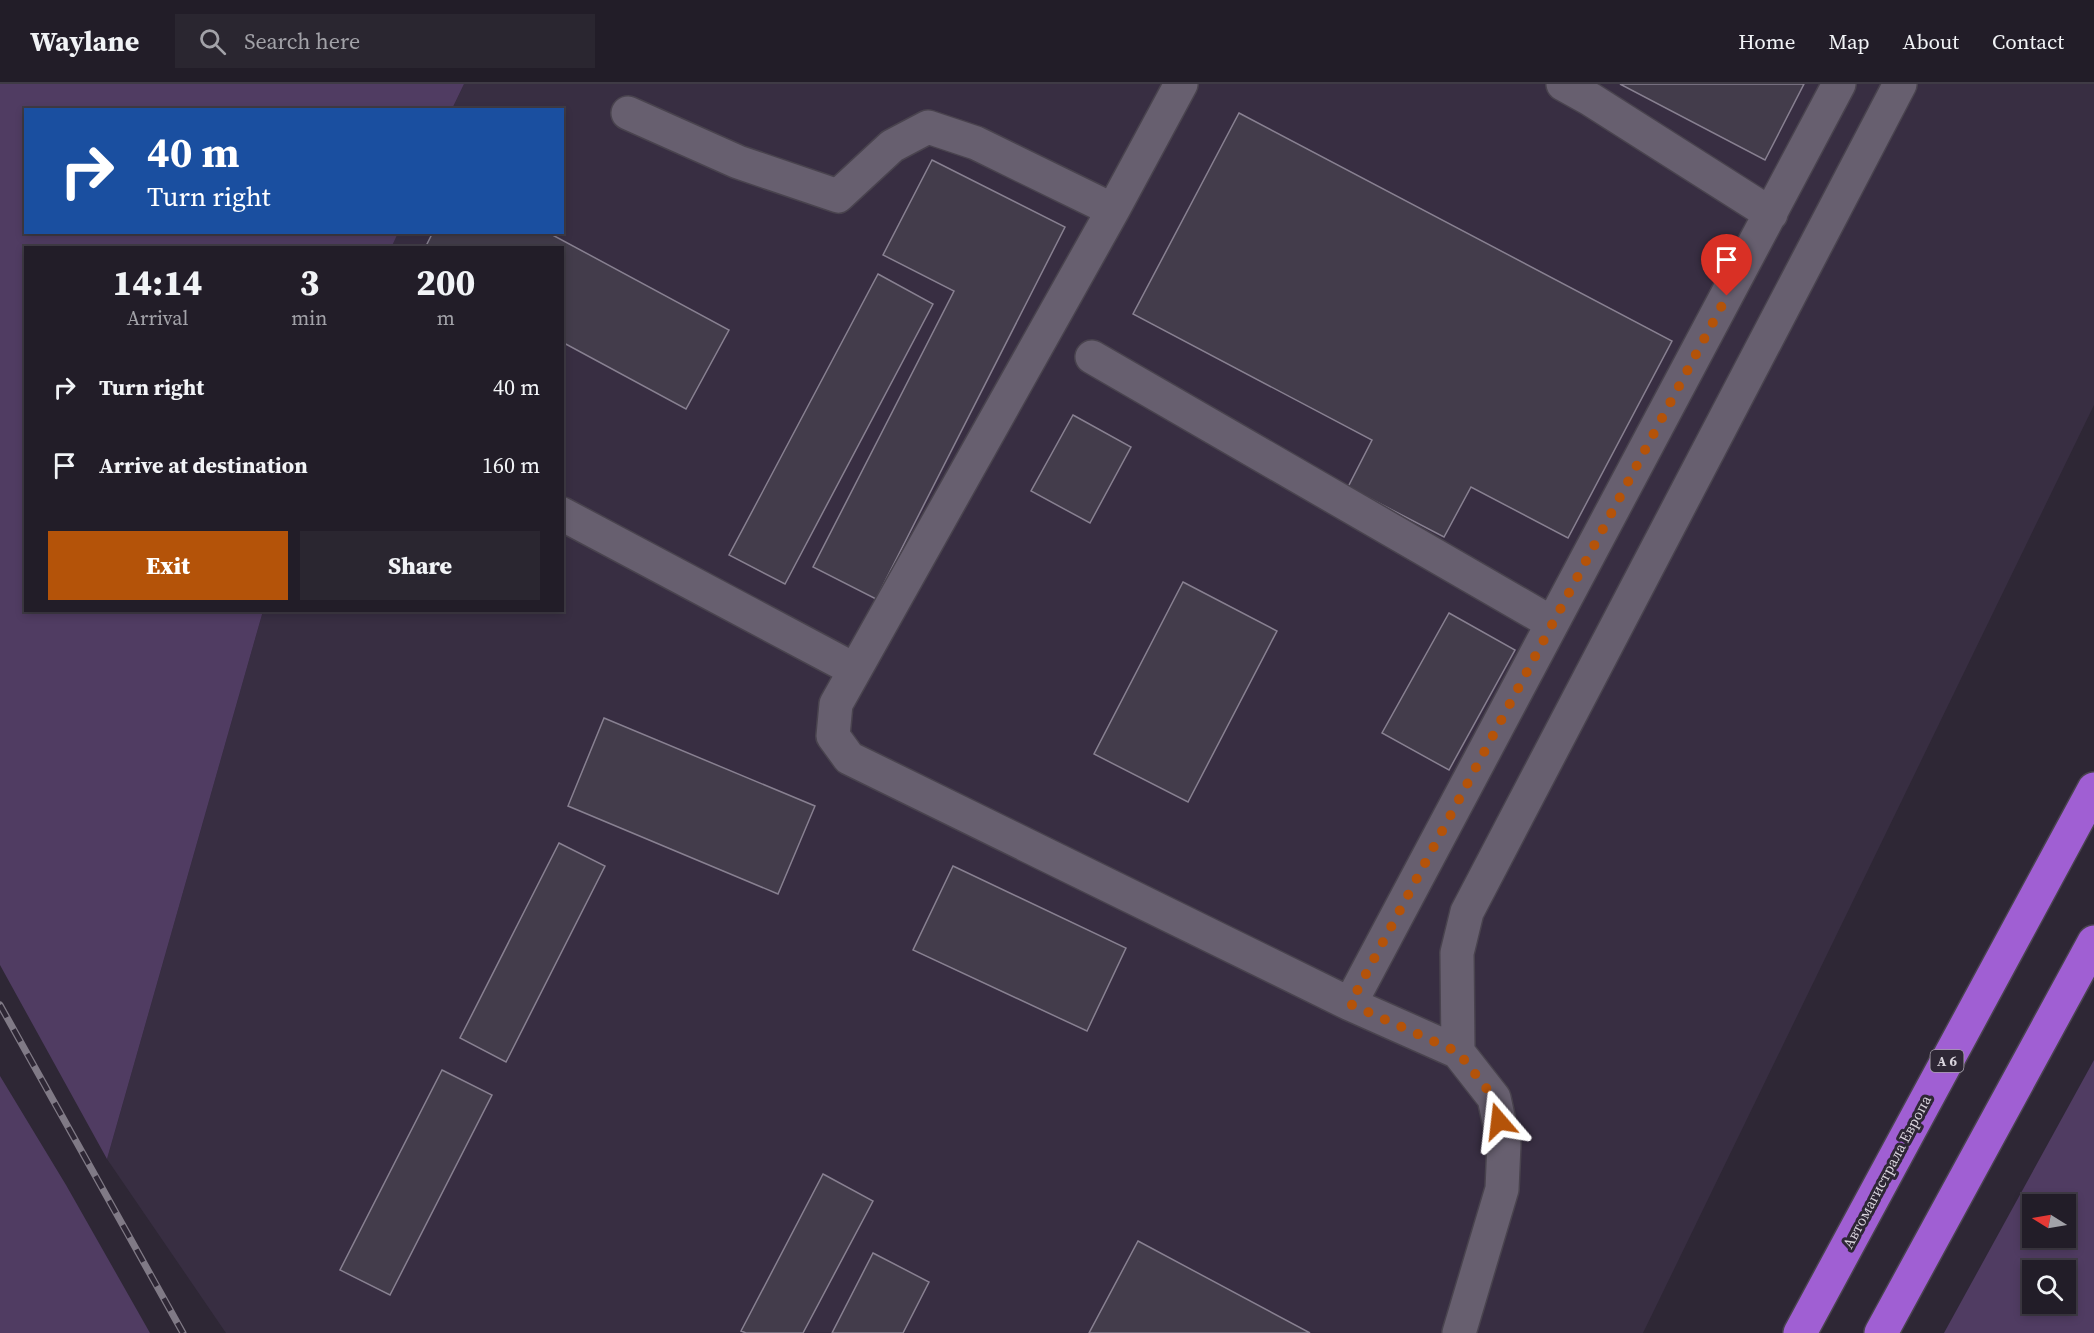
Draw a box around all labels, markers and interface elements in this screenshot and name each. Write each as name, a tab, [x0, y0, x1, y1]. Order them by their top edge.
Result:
search box	[175, 14, 595, 68]
text: Waylane	[30, 22, 139, 60]
icon: search	[196, 25, 229, 58]
text: Search here	[244, 26, 360, 56]
text: Home	[1738, 27, 1796, 56]
text: Map	[1829, 27, 1870, 56]
text: About	[1903, 27, 1959, 56]
text: Contact	[1992, 27, 2064, 56]
text: 40 m	[147, 123, 240, 181]
icon: right	[48, 132, 126, 210]
text: Turn right	[147, 178, 271, 215]
pin	[1701, 234, 1752, 296]
icon: arrive	[1710, 243, 1743, 276]
text: 14:14	[113, 258, 203, 307]
text: 3	[299, 258, 319, 307]
text: 200	[416, 258, 475, 307]
text: Arrival	[127, 304, 189, 332]
text: min	[291, 304, 327, 332]
text: m	[437, 304, 455, 332]
icon: right	[48, 371, 81, 404]
text: Turn right	[99, 372, 204, 402]
text: 40 m	[493, 372, 540, 402]
icon: arrive	[48, 449, 81, 482]
text: Arrive at destination	[99, 450, 308, 480]
text: 160 m	[482, 450, 540, 480]
button: Exit	[48, 531, 288, 600]
button: Share	[300, 531, 540, 600]
road number: A 6	[1930, 1050, 1964, 1072]
position arrow	[1467, 1089, 1531, 1153]
street label: Автомагистрала Европа	[1837, 1091, 1936, 1252]
north arrow	[2022, 1194, 2076, 1248]
map controls	[2022, 1194, 2076, 1314]
button: search	[2022, 1260, 2076, 1314]

